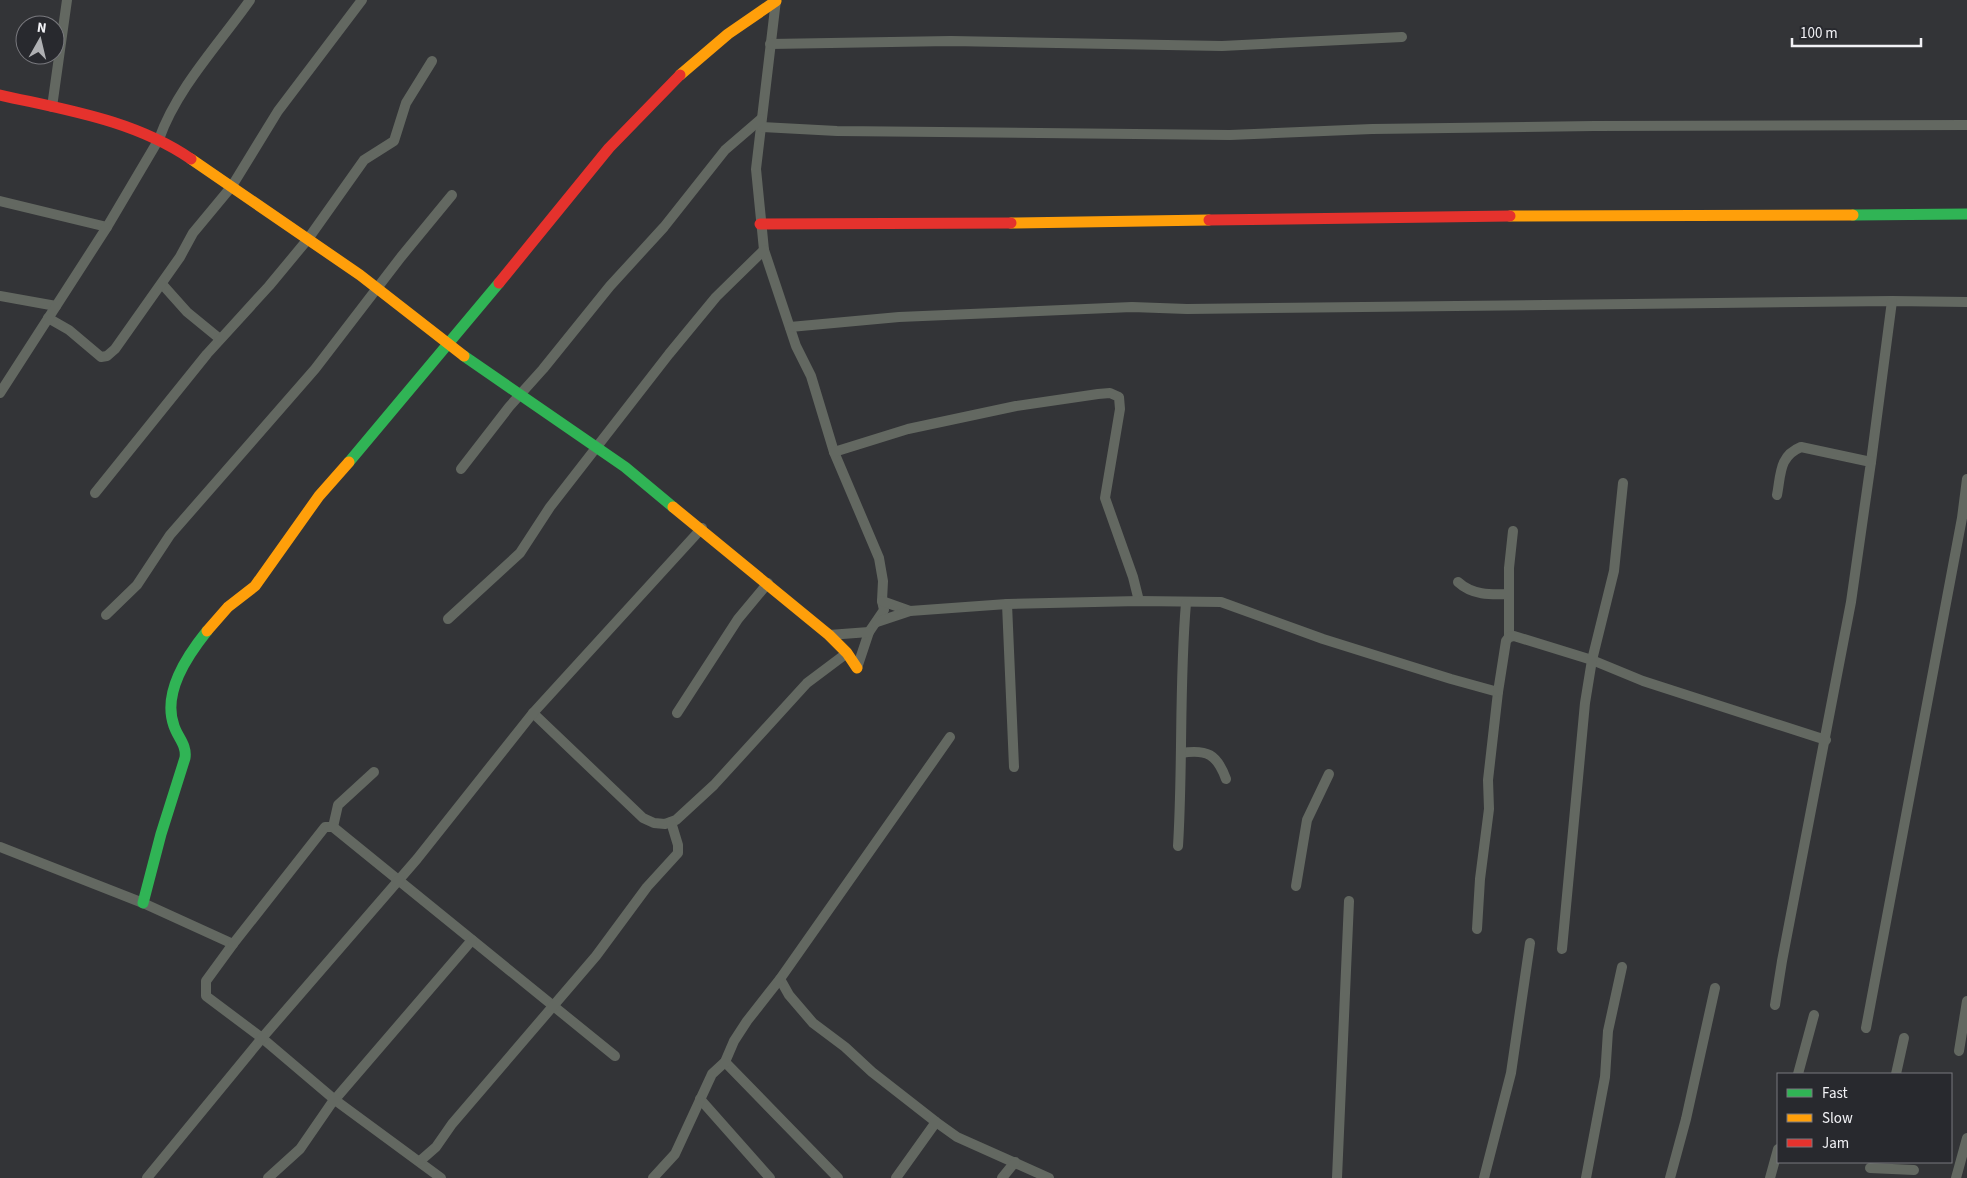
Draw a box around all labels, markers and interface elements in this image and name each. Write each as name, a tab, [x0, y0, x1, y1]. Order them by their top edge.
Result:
north arrow	[15, 15, 65, 65]
scale bar	[1792, 15, 1921, 47]
text: N	[36, 18, 48, 39]
text: 100 m	[1800, 23, 1838, 44]
legend	[1777, 1073, 1952, 1163]
text: Fast	[1822, 1083, 1848, 1104]
text: Slow	[1822, 1108, 1853, 1129]
text: Jam	[1822, 1133, 1849, 1154]

